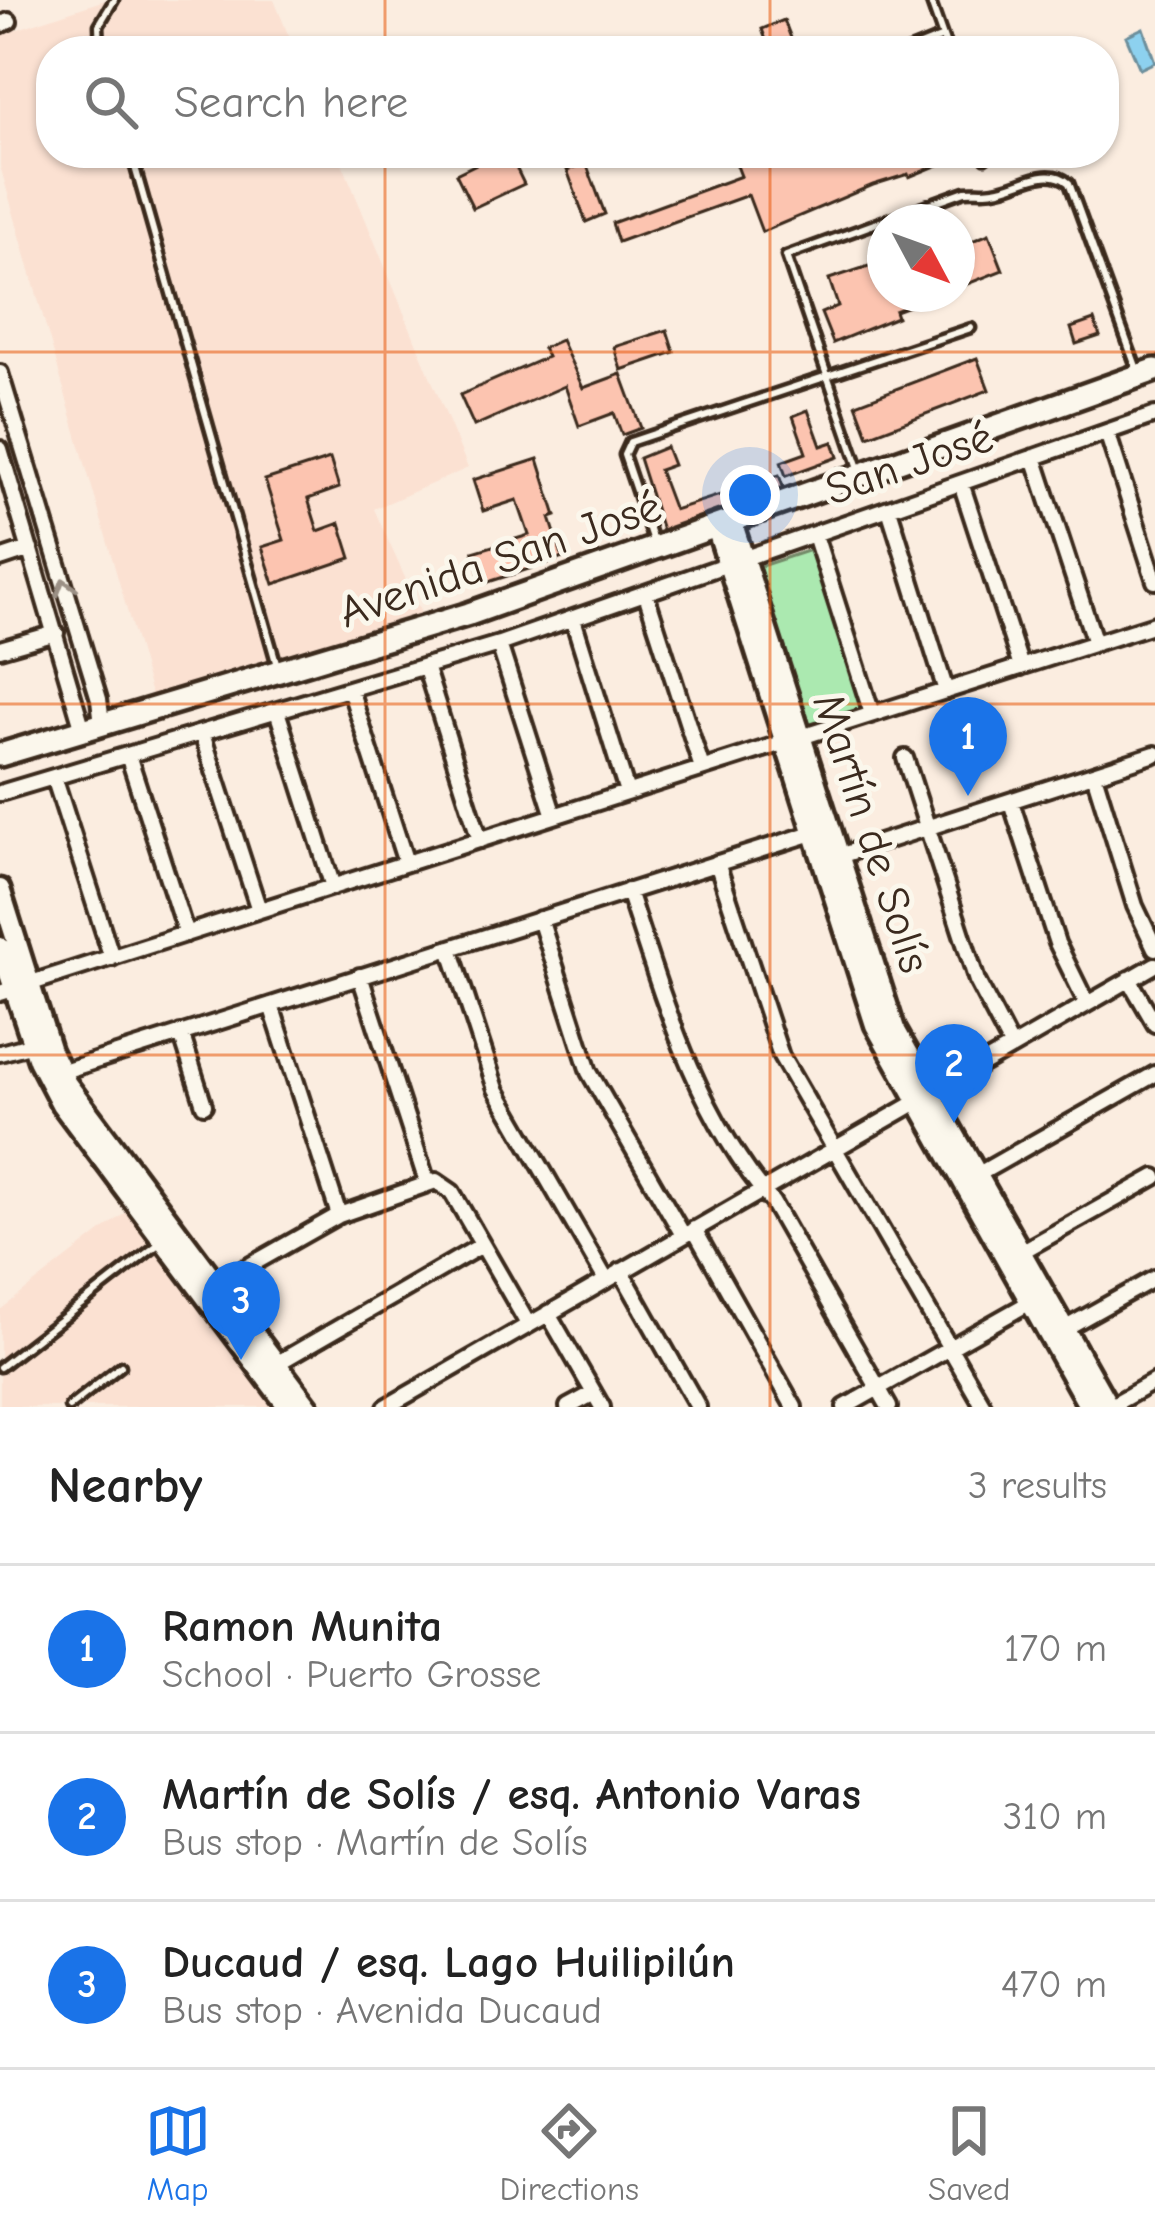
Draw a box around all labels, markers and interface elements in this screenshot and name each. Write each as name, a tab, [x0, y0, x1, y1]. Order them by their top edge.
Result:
search box	[36, 36, 1119, 168]
icon: search	[78, 69, 144, 135]
text: Search here	[174, 76, 408, 128]
north arrow	[867, 204, 975, 312]
street label: San José	[819, 410, 999, 516]
your location	[720, 465, 780, 525]
street label: Avenida San José	[332, 480, 668, 638]
one-way arrow	[54, 577, 79, 598]
street label: Martín de Solís	[802, 687, 942, 979]
pin: 1	[929, 697, 1007, 796]
pin: 2	[915, 1024, 993, 1123]
pin: 3	[202, 1261, 280, 1360]
text: Nearby	[48, 1456, 202, 1515]
text: 3 results	[968, 1463, 1107, 1508]
text: Ramon Munita	[162, 1600, 442, 1652]
text: 1	[79, 1626, 95, 1671]
text: 170 m	[1004, 1626, 1107, 1671]
text: School · Puerto Grosse	[162, 1652, 541, 1697]
text: Martín de Solís / esq. Antonio Varas	[162, 1768, 861, 1820]
text: 2	[77, 1794, 97, 1839]
text: 310 m	[1003, 1794, 1107, 1839]
text: Bus stop · Martín de Solís	[162, 1820, 588, 1865]
text: Ducaud / esq. Lago Huilipilún	[162, 1936, 735, 1988]
text: 3	[77, 1962, 97, 2007]
text: 470 m	[1001, 1962, 1107, 2007]
text: Bus stop · Avenida Ducaud	[162, 1988, 602, 2033]
tab: Map	[145, 2098, 211, 2208]
tab: Directions	[500, 2098, 639, 2208]
tab: Saved	[928, 2098, 1010, 2208]

